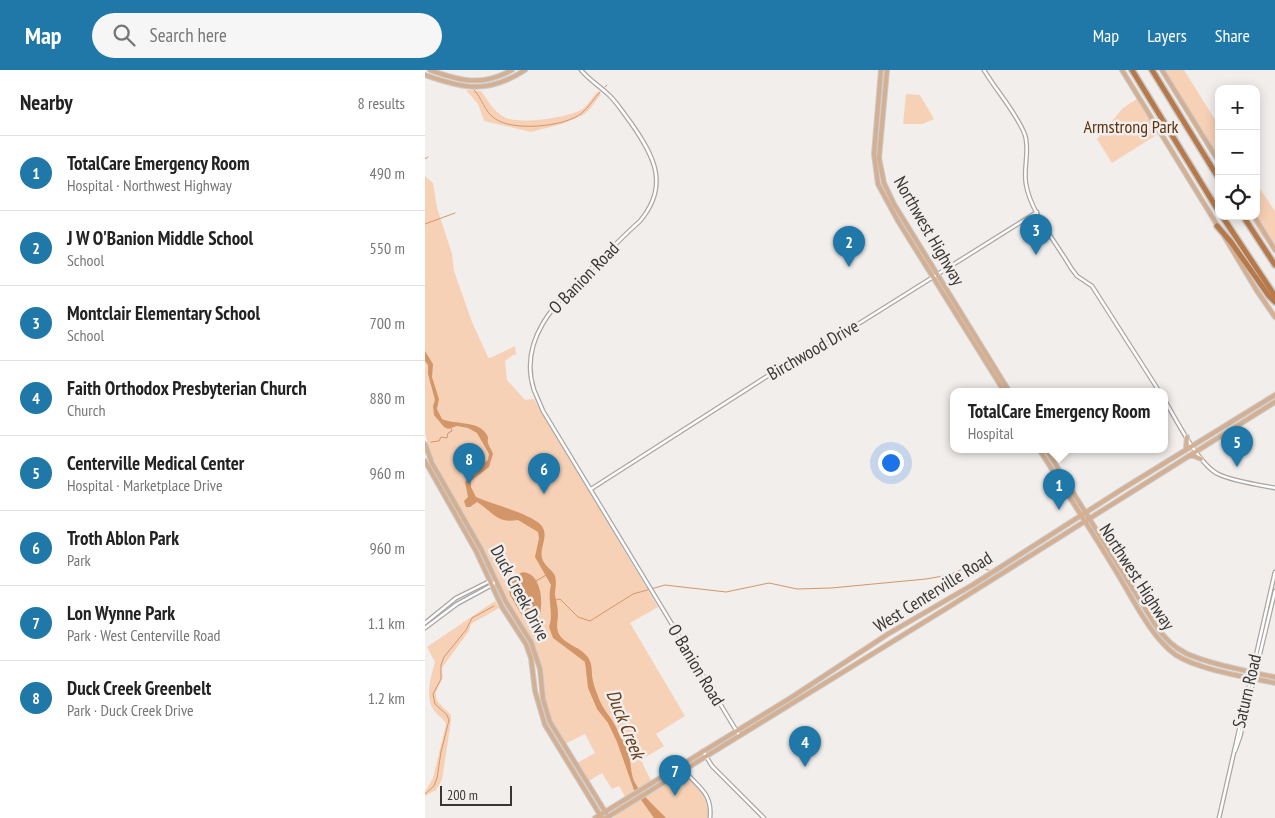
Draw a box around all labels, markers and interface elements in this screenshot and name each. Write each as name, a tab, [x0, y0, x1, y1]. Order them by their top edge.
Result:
search box	[92, 13, 442, 58]
text: Map	[25, 20, 62, 51]
icon: search	[110, 21, 138, 49]
text: Search here	[150, 23, 227, 47]
text: Map	[1093, 24, 1119, 47]
text: Layers	[1147, 24, 1187, 47]
text: Share	[1215, 24, 1250, 47]
map controls	[1215, 85, 1260, 220]
button: +	[1215, 85, 1260, 130]
text: Nearby	[20, 89, 73, 116]
text: 8 results	[358, 93, 405, 113]
park label: Armstrong Park	[1083, 115, 1179, 138]
button: −	[1215, 130, 1260, 175]
text: TotalCare Emergency Room	[67, 151, 250, 175]
text: 1	[32, 163, 40, 183]
text: 490 m	[370, 163, 405, 183]
street label: Northwest Highway	[889, 172, 970, 290]
text: Hospital · Northwest Highway	[67, 175, 232, 195]
button: locate	[1215, 175, 1260, 220]
pin: 3	[1020, 214, 1052, 255]
text: J W O'Banion Middle School	[67, 226, 253, 250]
pin: 2	[833, 226, 865, 267]
street label: O Banion Road	[544, 237, 624, 319]
text: 2	[32, 238, 40, 258]
text: 550 m	[370, 238, 405, 258]
text: School	[67, 250, 104, 270]
text: Montclair Elementary School	[67, 301, 260, 325]
text: 3	[32, 313, 40, 333]
text: 700 m	[370, 313, 405, 333]
street label: Birchwood Drive	[763, 314, 863, 385]
text: School	[67, 325, 104, 345]
text: Faith Orthodox Presbyterian Church	[67, 376, 307, 400]
text: 4	[32, 388, 40, 408]
text: 880 m	[370, 388, 405, 408]
popup	[950, 388, 1168, 453]
text: TotalCare Emergency Room	[968, 399, 1150, 423]
text: Church	[67, 400, 105, 420]
text: Hospital	[968, 423, 1014, 443]
pin: 5	[1221, 426, 1253, 467]
pin: 8	[453, 443, 485, 484]
your location	[878, 450, 904, 476]
text: Centerville Medical Center	[67, 451, 244, 475]
pin: 6	[528, 453, 560, 494]
text: 5	[32, 463, 40, 483]
text: 960 m	[370, 463, 405, 483]
pin: 1	[1043, 469, 1075, 510]
text: Hospital · Marketplace Drive	[67, 475, 223, 495]
street label: Northwest Highway	[1094, 519, 1180, 634]
text: Troth Ablon Park	[67, 526, 179, 550]
text: 6	[32, 538, 40, 558]
text: 960 m	[370, 538, 405, 558]
street label: Duck Creek Drive	[486, 541, 555, 644]
street label: West Centerville Road	[869, 546, 996, 637]
text: Park	[67, 550, 91, 570]
text: Lon Wynne Park	[67, 601, 175, 625]
text: 7	[32, 613, 40, 633]
text: 1.1 km	[368, 613, 405, 633]
street label: O Banion Road	[663, 620, 730, 710]
text: Park · West Centerville Road	[67, 625, 221, 645]
street label: Saturn Road	[1227, 652, 1266, 730]
text: Duck Creek Greenbelt	[67, 676, 211, 700]
water label: Duck Creek	[601, 686, 652, 765]
text: 8	[32, 688, 40, 708]
text: 1.2 km	[368, 688, 405, 708]
text: Park · Duck Creek Drive	[67, 700, 194, 720]
pin: 4	[789, 726, 821, 767]
pin: 7	[659, 755, 691, 796]
scale bar	[440, 783, 513, 806]
text: 200 m	[447, 786, 478, 804]

